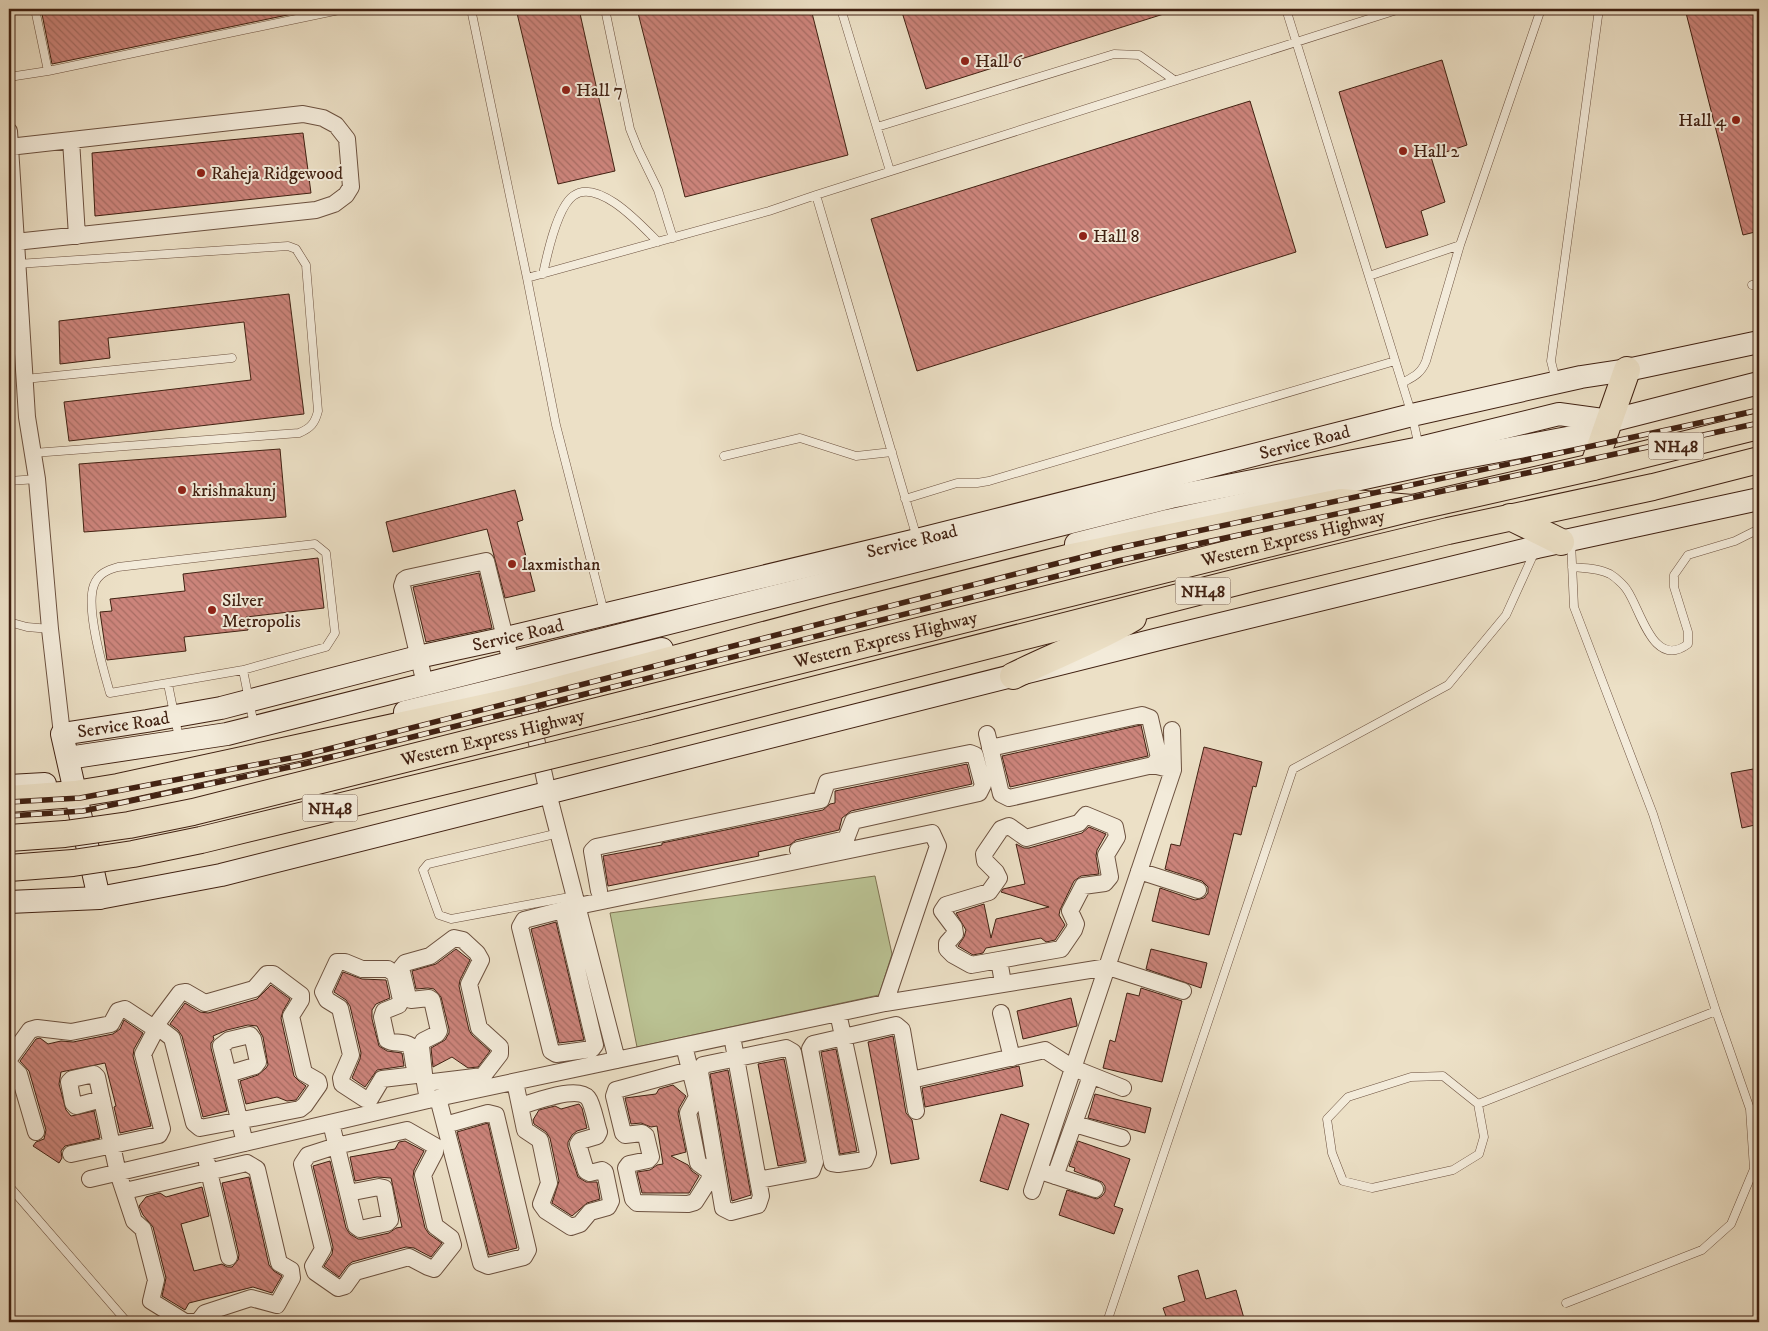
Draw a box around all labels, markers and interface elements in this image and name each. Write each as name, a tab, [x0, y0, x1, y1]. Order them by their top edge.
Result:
place label: Hall 6	[975, 51, 1022, 73]
marker: Hall 6	[959, 55, 971, 67]
place label: Hall 7	[576, 80, 623, 102]
marker: Hall 7	[560, 84, 572, 96]
place label: Hall 4	[1678, 110, 1727, 132]
marker: Hall 4	[1730, 114, 1742, 126]
place label: Hall 2	[1413, 141, 1459, 163]
marker: Hall 2	[1397, 145, 1409, 157]
place label: Raheja Ridgewood	[211, 163, 343, 185]
marker: Raheja Ridgewood	[195, 167, 207, 179]
place label: Hall 8	[1093, 226, 1139, 248]
marker: Hall 8	[1077, 230, 1089, 242]
street label: Service Road	[1257, 421, 1352, 465]
road number: NH48	[1648, 432, 1704, 460]
place label: krishnakunj	[192, 480, 276, 502]
marker: krishnakunj	[176, 484, 188, 496]
street label: Western Express Highway	[1198, 505, 1388, 572]
street label: Service Road	[864, 520, 960, 564]
place label: laxmisthan	[522, 554, 601, 576]
marker: laxmisthan	[506, 558, 518, 570]
road number: NH48	[1176, 578, 1230, 604]
place label: Silver Metropolis	[222, 590, 301, 633]
marker: Silver Metropolis	[206, 604, 218, 616]
street label: Western Express Highway	[791, 607, 980, 674]
street label: Service Road	[470, 615, 566, 657]
street label: Western Express Highway	[398, 704, 587, 772]
street label: Service Road	[76, 707, 171, 744]
road number: NH48	[302, 794, 358, 821]

